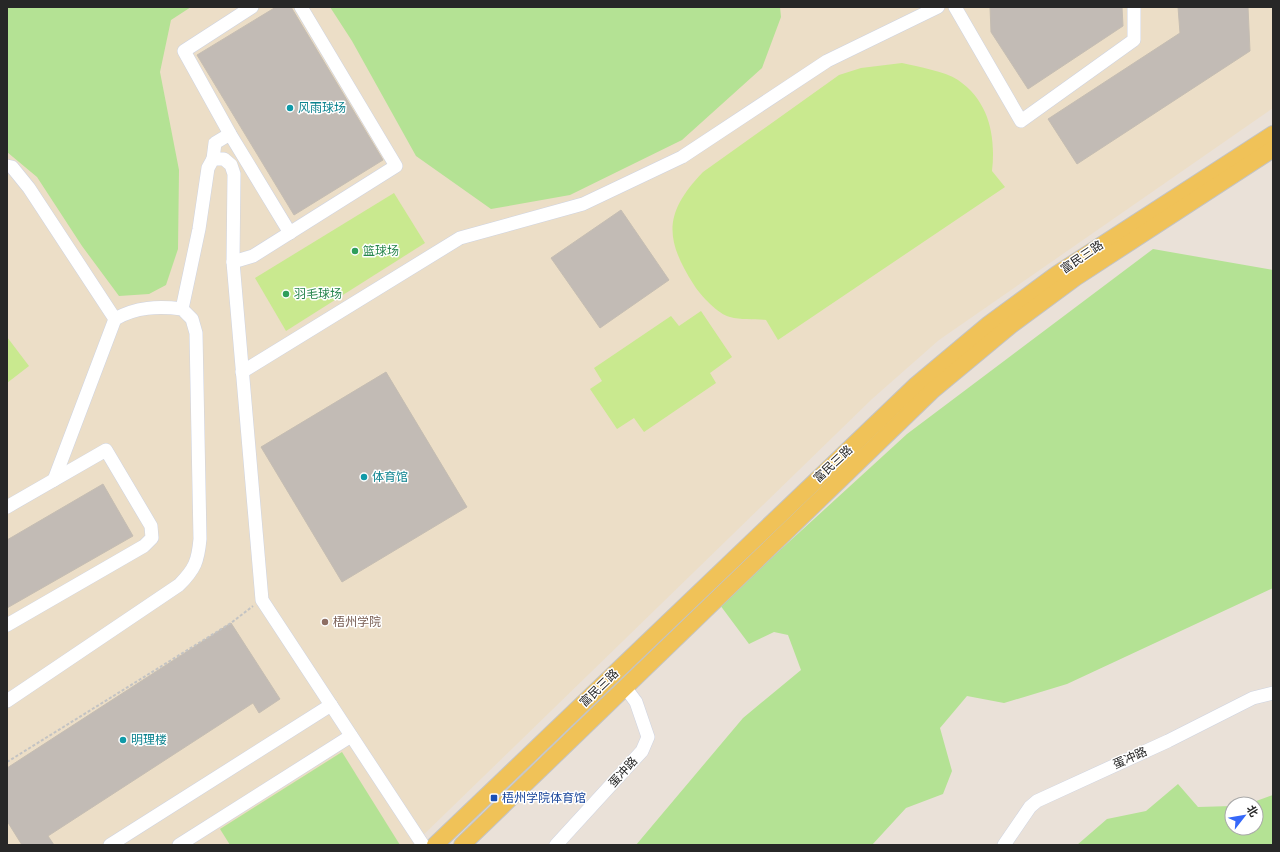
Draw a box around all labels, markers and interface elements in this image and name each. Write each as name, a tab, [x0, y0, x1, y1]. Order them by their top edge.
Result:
place label: 风雨球场	[298, 100, 346, 115]
marker: 风雨球场	[285, 103, 295, 113]
street label: 富民三路	[1058, 237, 1106, 276]
place label: 篮球场	[363, 243, 399, 258]
marker: 篮球场	[350, 246, 360, 256]
place label: 羽毛球场	[294, 286, 342, 301]
marker: 羽毛球场	[281, 289, 291, 299]
street label: 富民三路	[810, 442, 855, 485]
place label: 体育馆	[372, 469, 408, 484]
marker: 体育馆	[359, 472, 369, 482]
place label: 梧州学院	[333, 614, 381, 629]
marker: 梧州学院	[320, 617, 330, 627]
street label: 富民三路	[576, 666, 621, 710]
place label: 明理楼	[131, 732, 167, 747]
marker: 明理楼	[118, 735, 128, 745]
street label: 蛋冲路	[1110, 743, 1149, 772]
street label: 蛋冲路	[605, 753, 640, 790]
place label: 梧州学院体育馆	[502, 790, 586, 805]
marker: 梧州学院体育馆	[489, 793, 499, 803]
north arrow	[1224, 796, 1264, 836]
text: 北	[1244, 803, 1261, 819]

